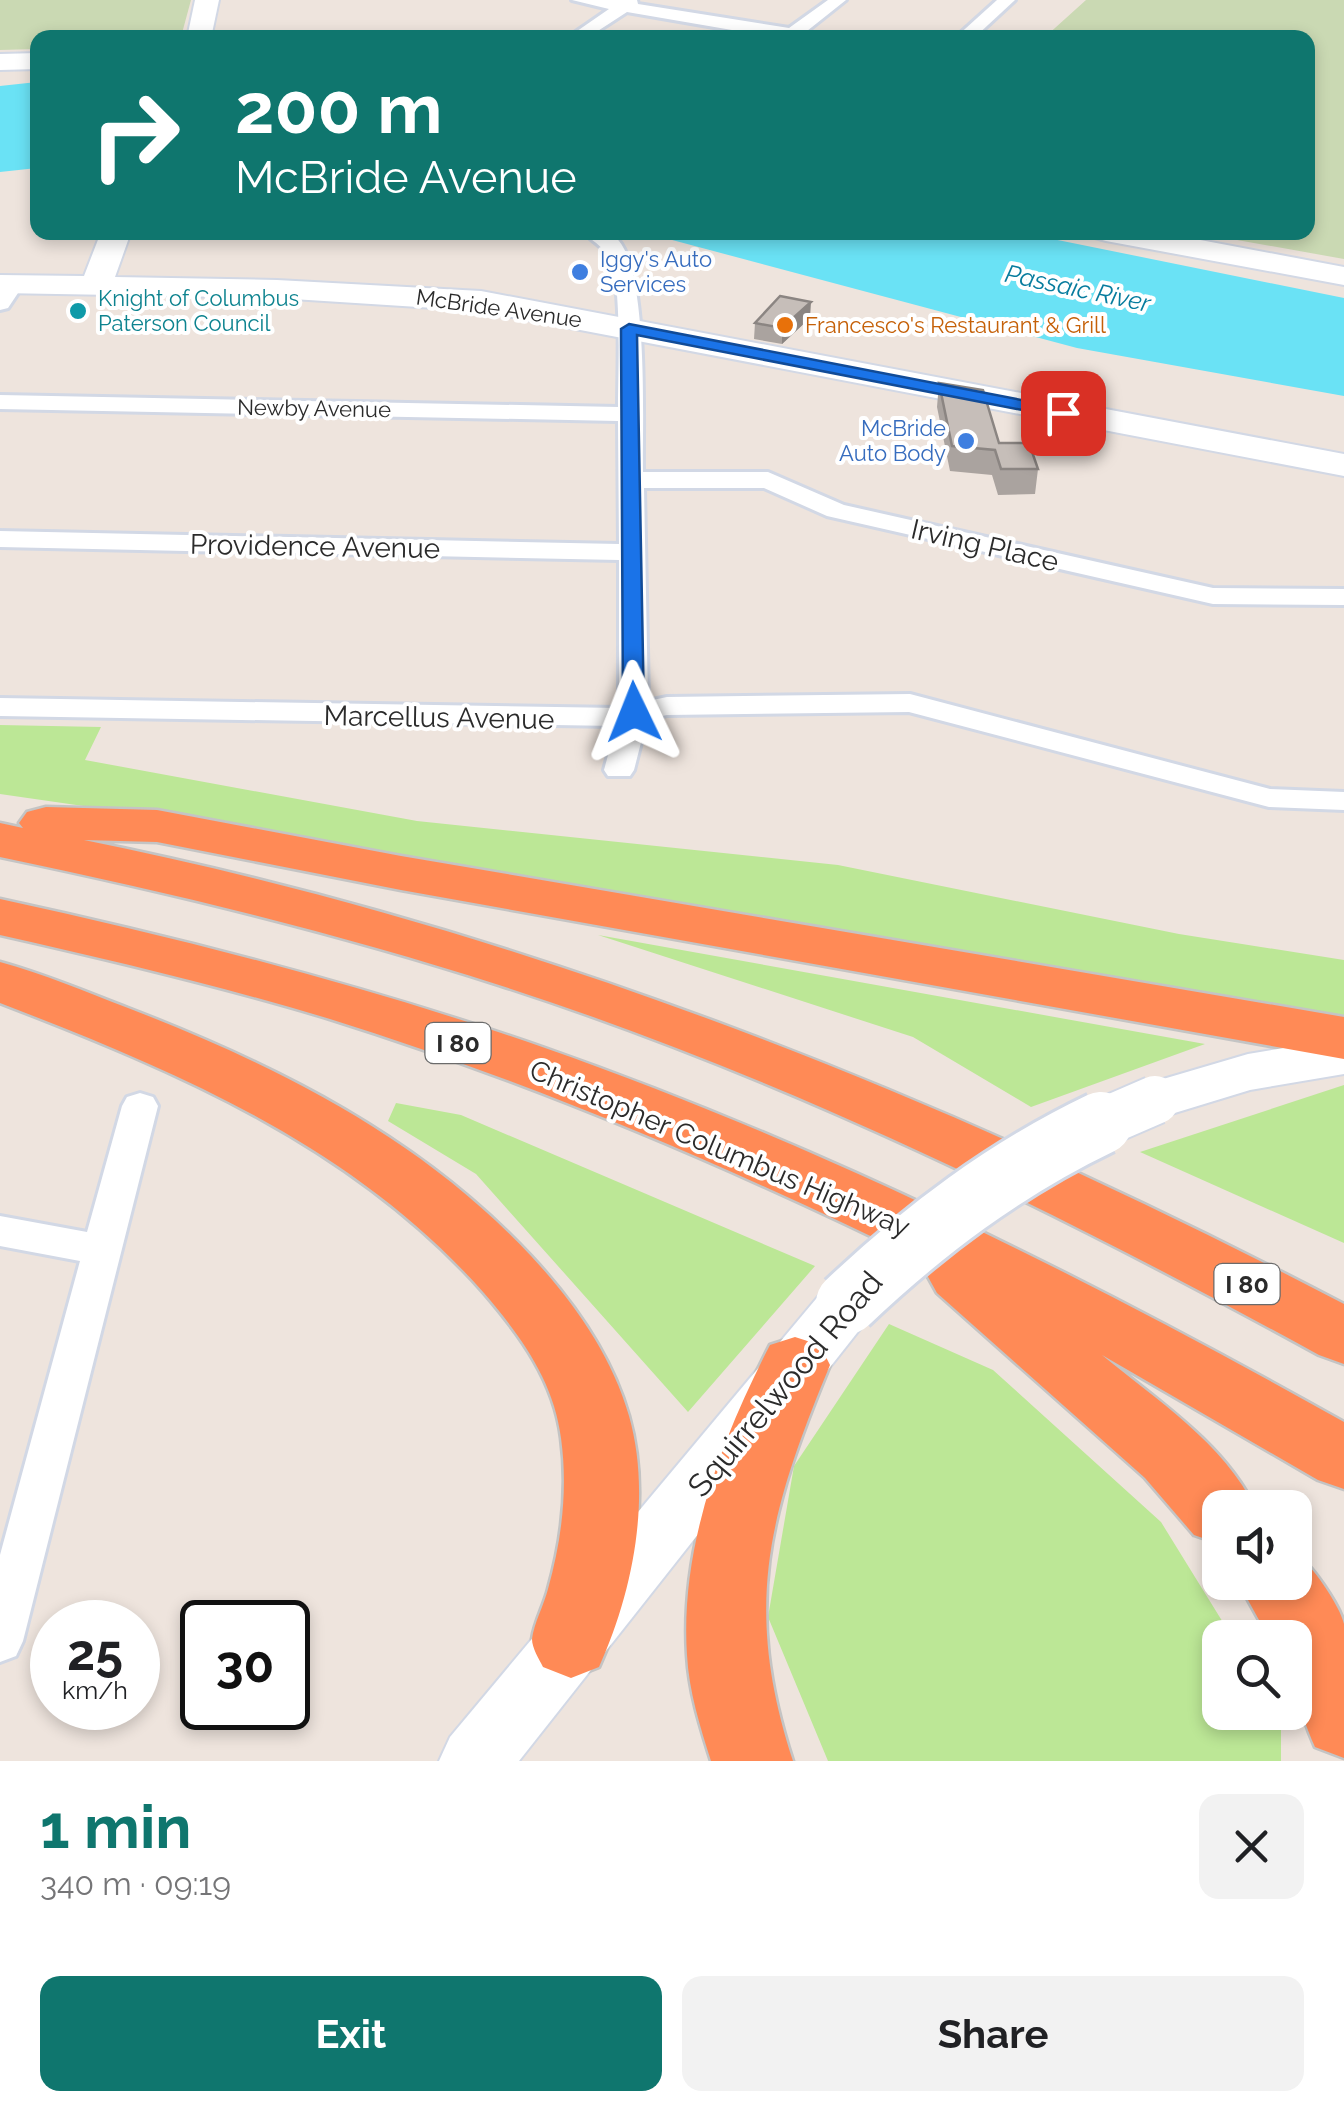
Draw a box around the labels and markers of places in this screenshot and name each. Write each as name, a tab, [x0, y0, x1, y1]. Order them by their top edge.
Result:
place label: Iggy's Auto Services	[600, 246, 712, 297]
marker: Iggy's Auto Services	[569, 261, 591, 283]
place label: Knight of Columbus Paterson Council	[98, 285, 299, 336]
marker: Knight of Columbus Paterson Council	[67, 300, 89, 322]
place label: Francesco's Restaurant & Grill	[805, 312, 1106, 338]
marker: Francesco's Restaurant & Grill	[774, 314, 796, 336]
pin	[1021, 371, 1106, 456]
place label: McBride Auto Body	[839, 415, 946, 466]
marker: McBride Auto Body	[955, 430, 977, 452]

